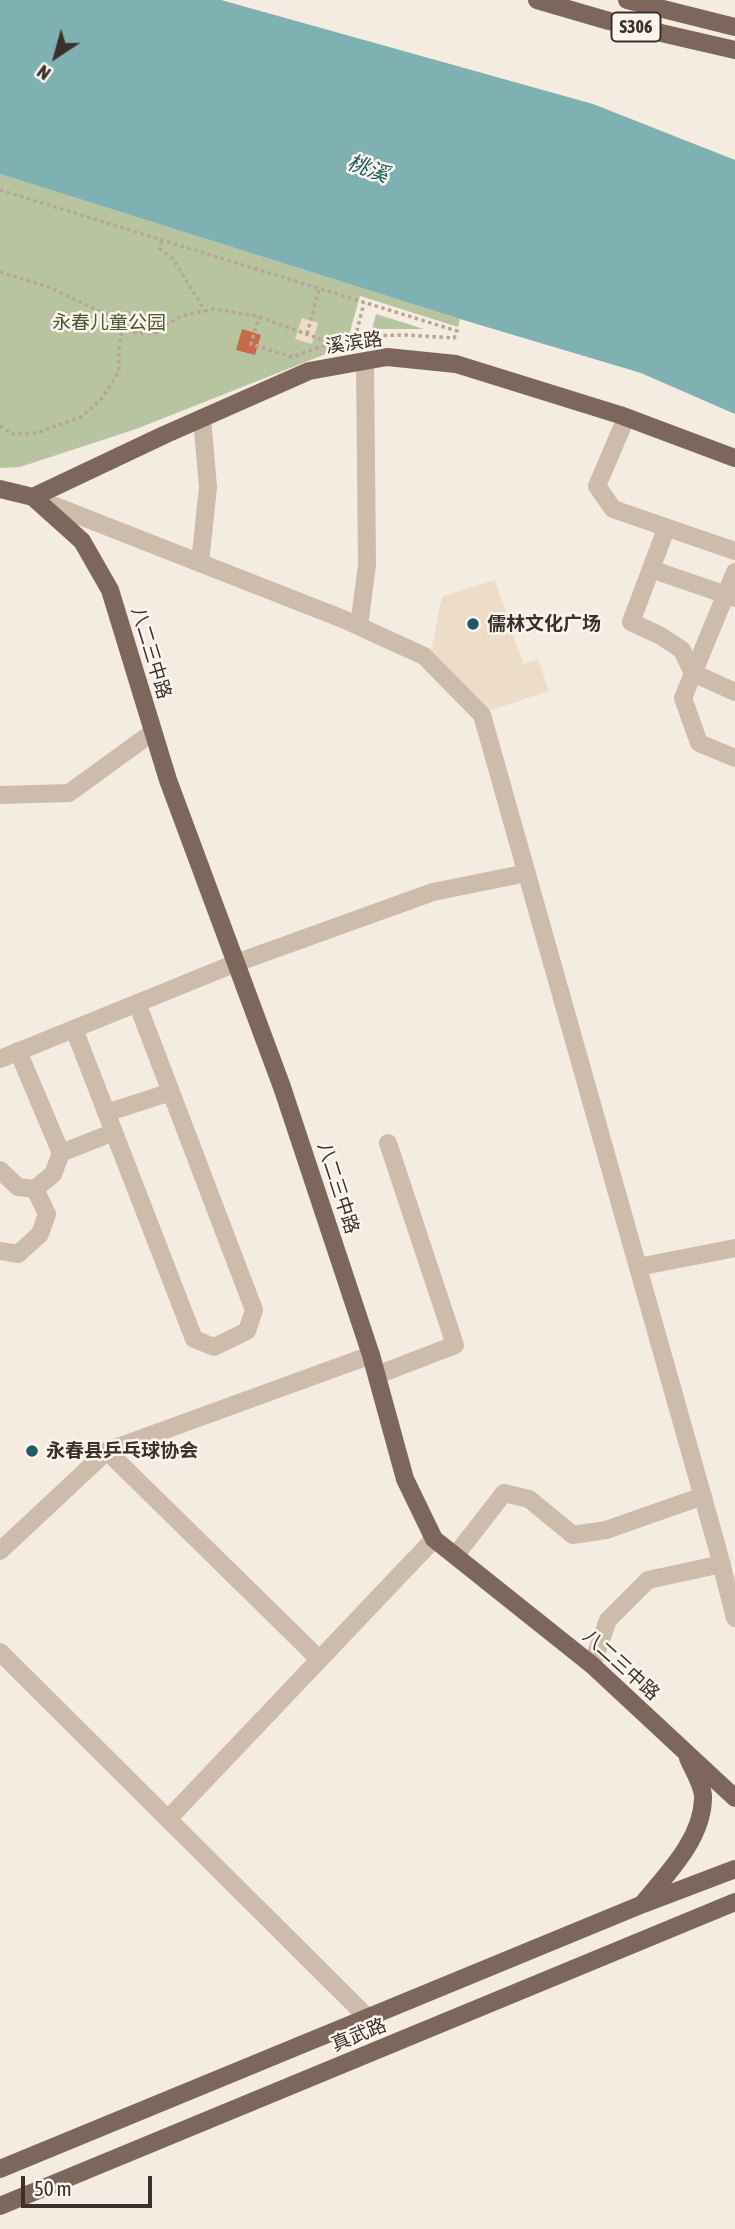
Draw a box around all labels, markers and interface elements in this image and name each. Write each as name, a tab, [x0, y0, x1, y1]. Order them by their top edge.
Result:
road number: S306	[612, 12, 660, 42]
north arrow	[21, 21, 91, 91]
text: N	[33, 61, 55, 85]
water label: 桃溪	[344, 150, 392, 188]
park label: 永春儿童公园	[52, 312, 166, 334]
street label: 溪滨路	[324, 328, 384, 358]
street label: 八二三中路	[126, 604, 176, 702]
place label: 儒林文化广场	[487, 613, 601, 635]
marker: 儒林文化广场	[465, 616, 481, 632]
street label: 八二三中路	[312, 1139, 364, 1237]
place label: 永春县乒乓球协会	[46, 1440, 198, 1462]
marker: 永春县乒乓球协会	[24, 1443, 40, 1459]
street label: 八二三中路	[578, 1625, 664, 1705]
street label: 真武路	[328, 2014, 390, 2056]
scale bar	[24, 2162, 156, 2206]
text: 50 m	[34, 2176, 72, 2200]

